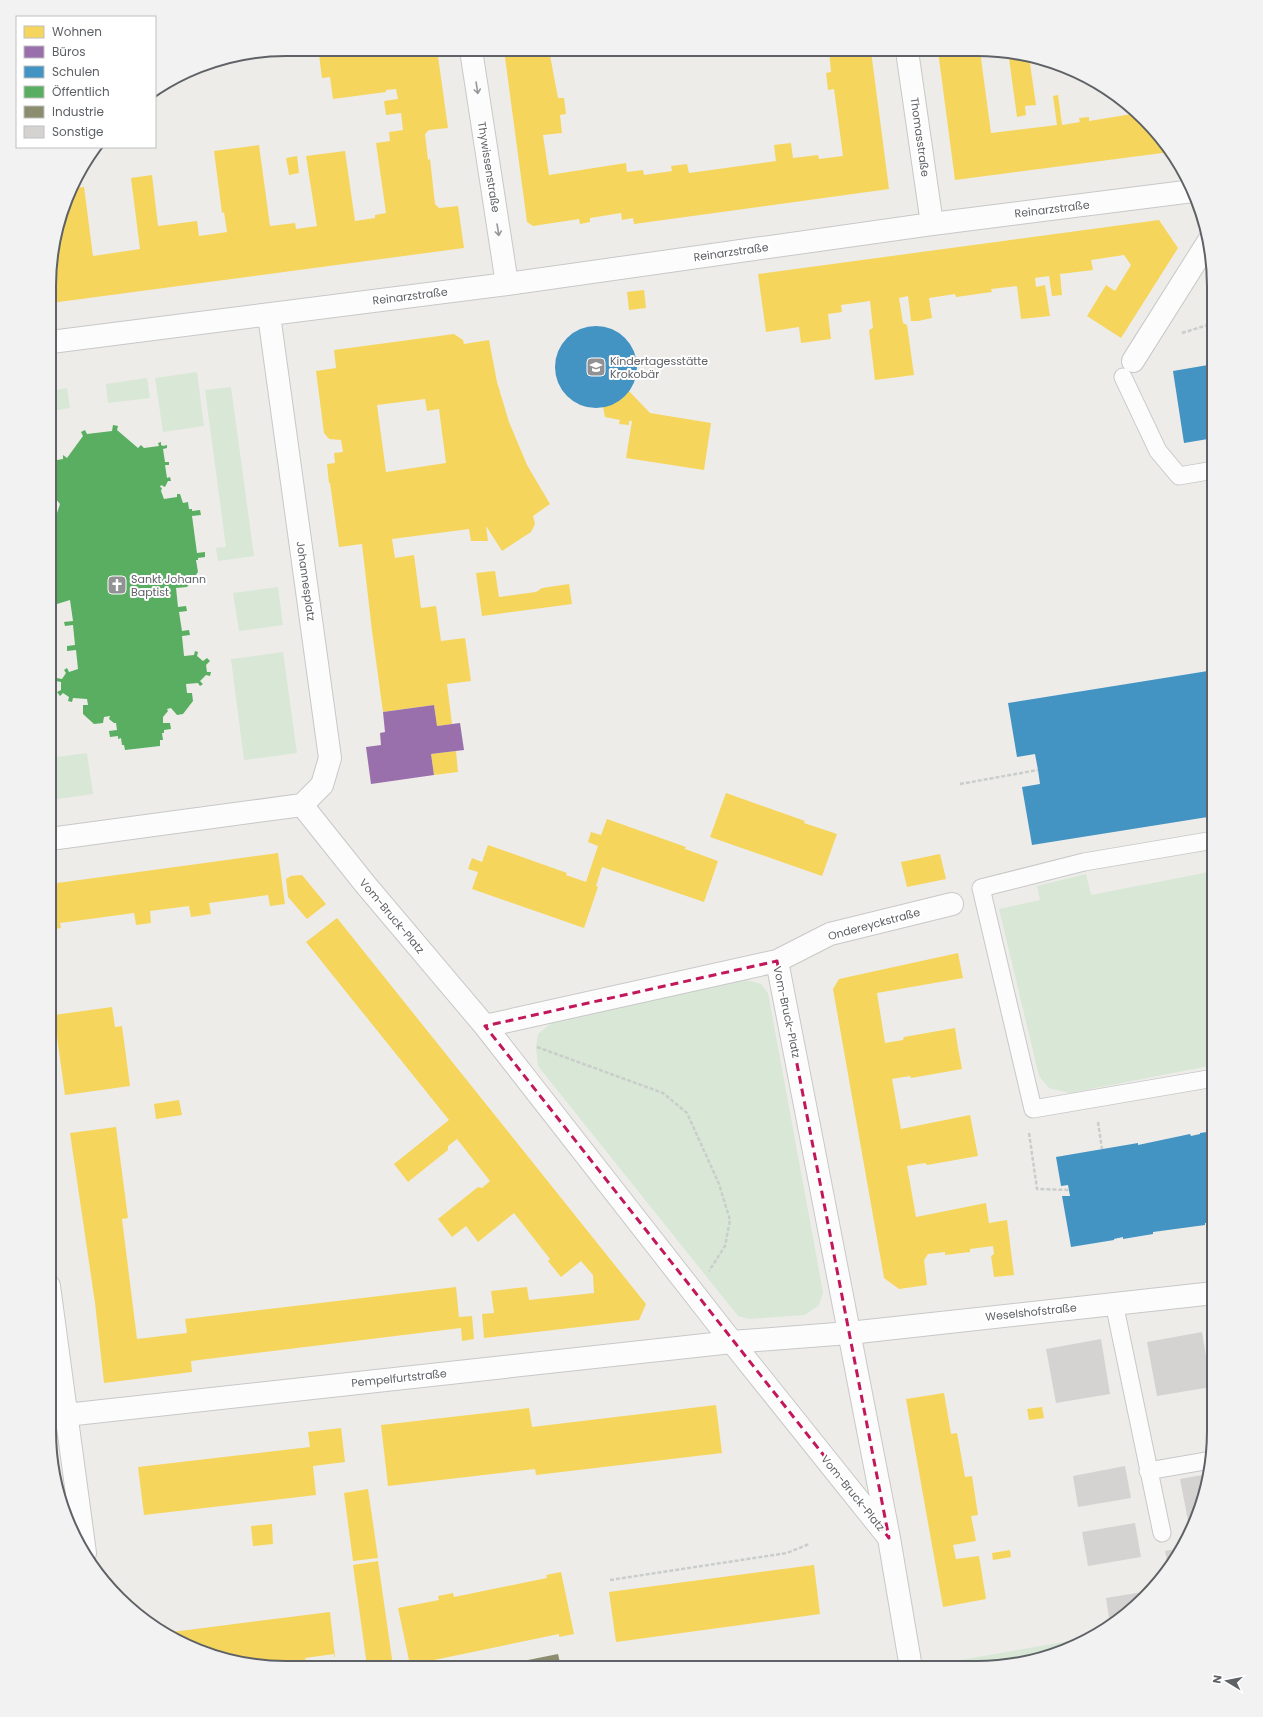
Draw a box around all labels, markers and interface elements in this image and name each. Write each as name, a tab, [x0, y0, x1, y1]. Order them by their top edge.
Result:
legend	[16, 16, 156, 148]
text: Wohnen	[52, 23, 102, 40]
text: Büros	[52, 43, 85, 60]
text: Schulen	[52, 63, 100, 80]
one-way arrow	[473, 81, 481, 94]
text: Öffentlich	[52, 83, 110, 100]
street label: Thomasstraße	[907, 96, 934, 178]
text: Industrie	[52, 103, 104, 120]
street label: Thywissenstraße	[474, 120, 504, 214]
text: Sonstige	[52, 123, 104, 140]
street label: Reinarzstraße	[1014, 196, 1091, 222]
one-way arrow	[494, 224, 502, 237]
street label: Reinarzstraße	[693, 239, 770, 265]
street label: Reinarzstraße	[372, 283, 449, 309]
place label: Kindertagesstätte Krokobär	[610, 353, 708, 382]
school or university icon: Kindertagesstätte Krokobär	[585, 356, 607, 378]
street label: Johannesplatz	[292, 540, 320, 622]
place label: Sankt Johann Baptist	[131, 571, 206, 600]
church icon: Sankt Johann Baptist	[106, 574, 128, 596]
street label: Vom-Bruck-Platz	[356, 875, 428, 957]
street label: Ondereyckstraße	[826, 904, 922, 944]
street label: Vom-Bruck-Platz	[769, 965, 805, 1059]
street label: Weselshofstraße	[984, 1299, 1078, 1325]
street label: Pempelfurtstraße	[351, 1365, 448, 1391]
street label: Vom-Bruck-Platz	[817, 1452, 889, 1534]
north arrow	[1207, 1661, 1247, 1701]
text: N	[1209, 1674, 1226, 1685]

